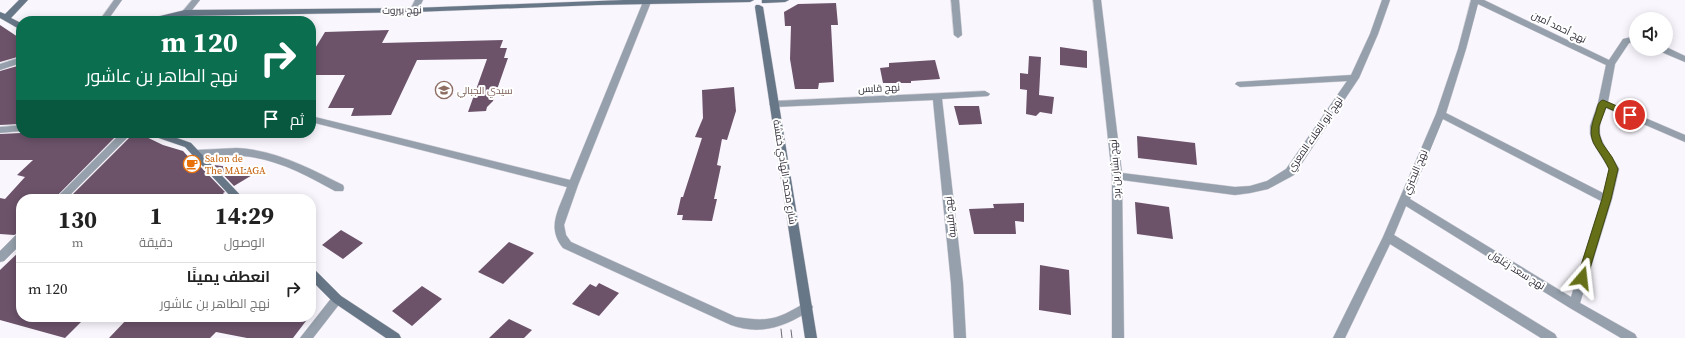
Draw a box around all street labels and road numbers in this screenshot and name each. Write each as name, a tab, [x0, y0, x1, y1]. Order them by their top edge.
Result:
street label: نهج بيروت	[382, 3, 422, 17]
street label: نهج أحمد أمين	[1529, 8, 1589, 46]
street label: نهج قابس	[858, 80, 900, 96]
street label: نهج أبو العلاء المعري	[1284, 94, 1346, 174]
street label: شارع محمد الهادي خفشة	[769, 119, 800, 226]
street label: نهج بشار بن برد	[1106, 139, 1124, 199]
street label: نهج البحتري	[1400, 148, 1431, 197]
street label: نهج قليبية	[941, 196, 959, 238]
street label: نهج سعد زغلول	[1486, 247, 1548, 293]

